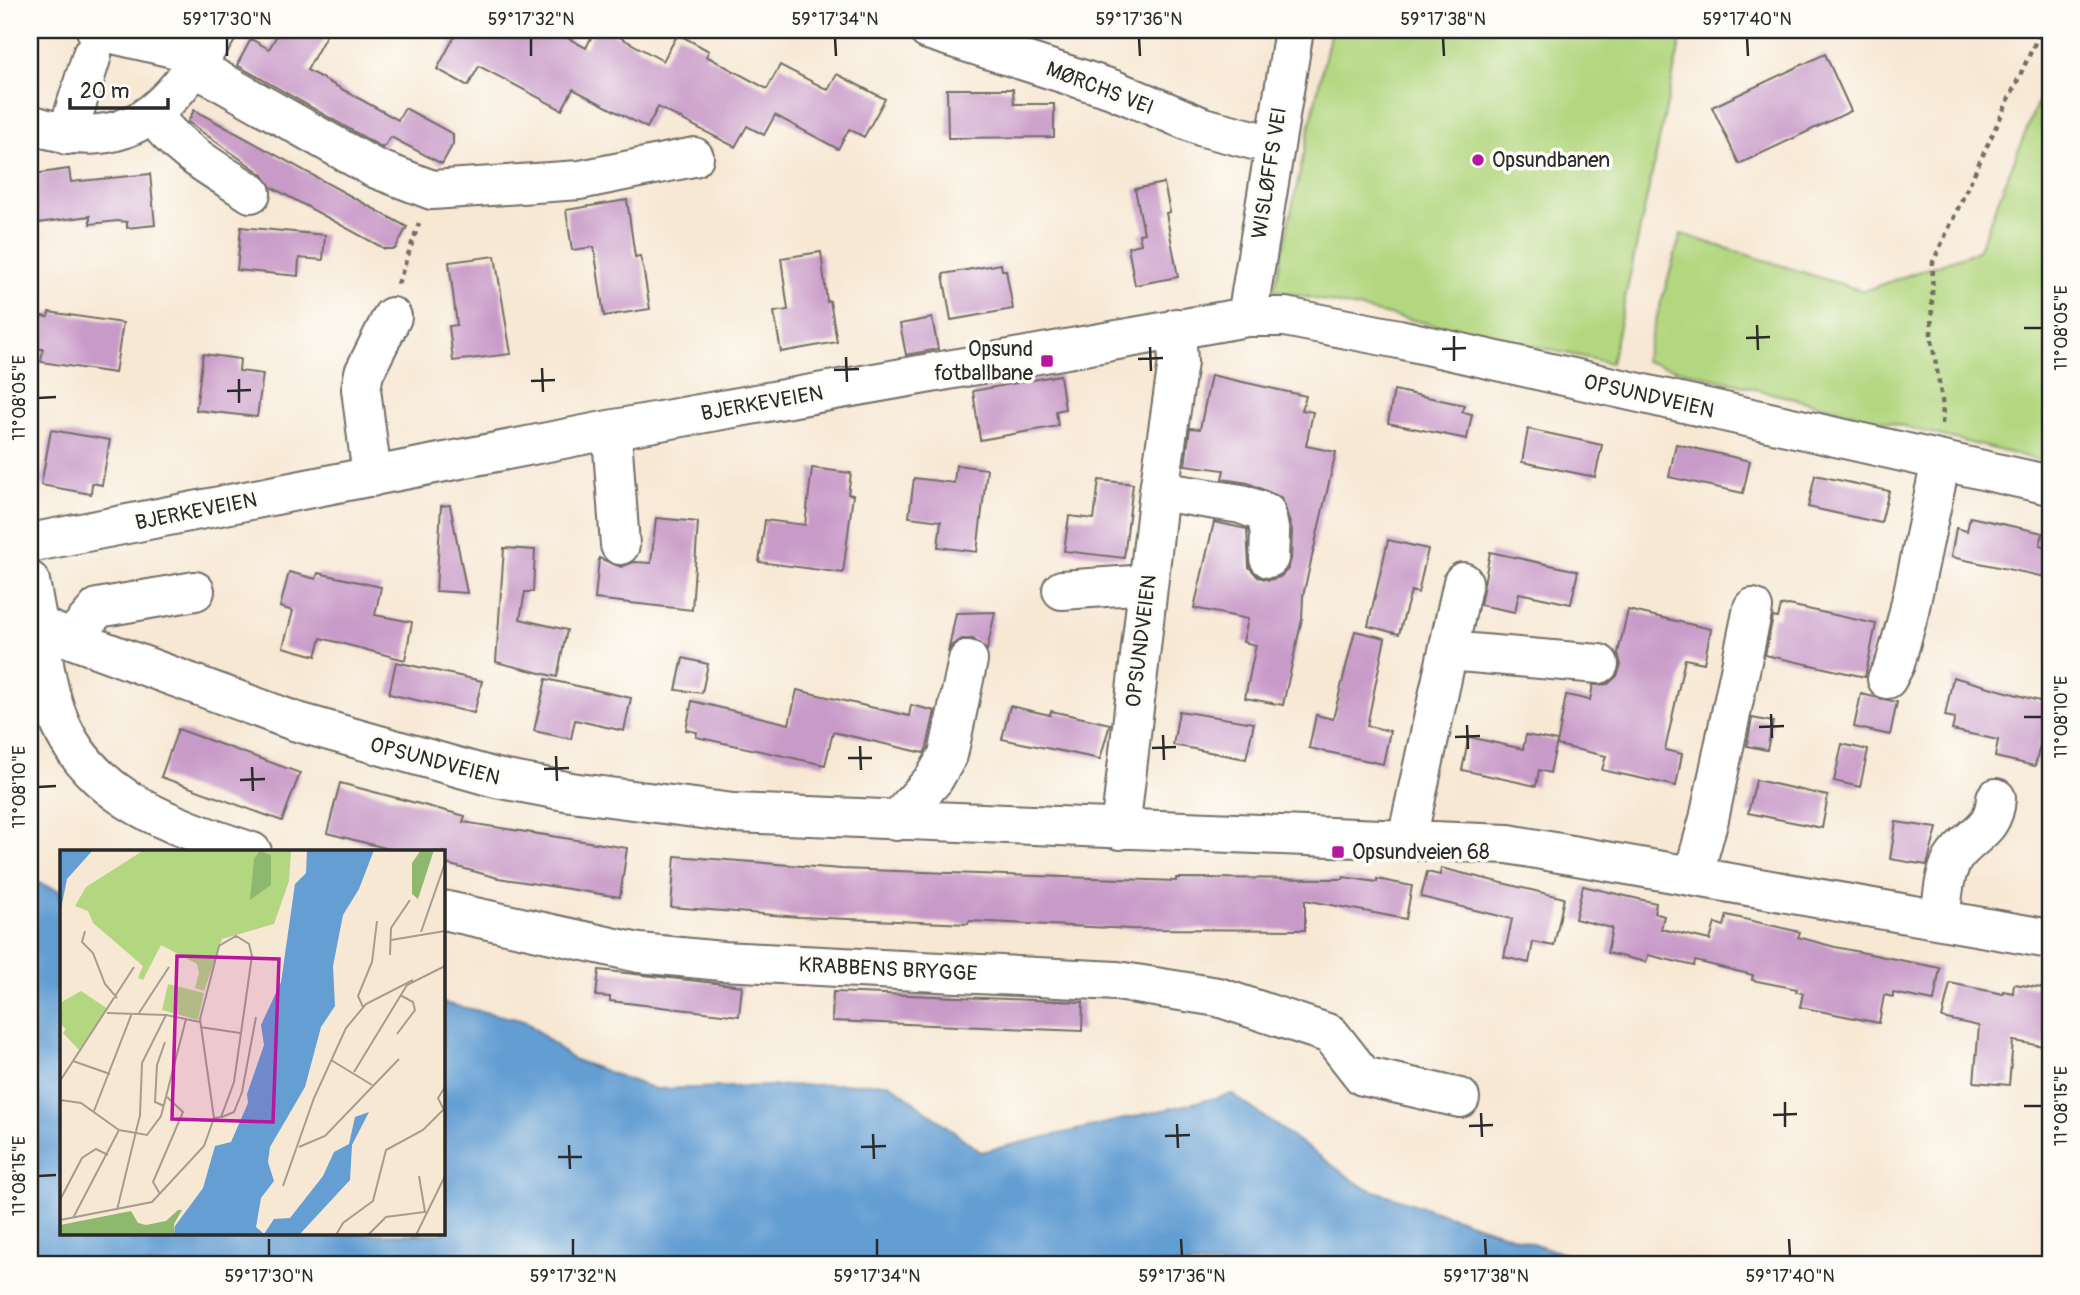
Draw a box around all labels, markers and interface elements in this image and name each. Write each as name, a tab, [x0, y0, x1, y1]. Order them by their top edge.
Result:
text: 59°17'30"N	[183, 8, 271, 31]
text: 59°17'32"N	[488, 8, 574, 31]
text: 59°17'34"N	[792, 8, 879, 31]
text: 59°17'36"N	[1095, 8, 1183, 31]
text: 59°17'38"N	[1400, 8, 1486, 31]
text: 59°17'40"N	[1702, 8, 1792, 31]
street label: MØRCHS VEI	[1042, 56, 1157, 121]
scale bar	[70, 66, 168, 110]
text: 20 m	[80, 78, 129, 105]
street label: WISLØFFS VEI	[1246, 105, 1293, 241]
place label: Opsundbanen	[1492, 147, 1610, 174]
marker: Opsundbanen	[1470, 152, 1486, 168]
text: 11°08'05"E	[2050, 285, 2073, 371]
place label: Opsund fotballbane	[934, 336, 1034, 387]
marker: Opsund fotballbane	[1039, 353, 1055, 369]
text: 11°08'05"E	[8, 355, 31, 441]
street label: OPSUNDVEIEN	[1581, 368, 1717, 425]
street label: BJERKEVEIEN	[699, 379, 825, 428]
street label: BJERKEVEIEN	[133, 486, 259, 537]
street label: OPSUNDVEIEN	[1120, 573, 1163, 709]
text: 11°08'10"E	[2050, 676, 2073, 758]
street label: OPSUNDVEIEN	[367, 731, 503, 792]
text: 11°08'10"E	[8, 746, 31, 828]
place label: Opsundveien 68	[1352, 839, 1490, 866]
marker: Opsundveien 68	[1330, 844, 1346, 860]
inset map	[60, 850, 444, 1236]
street label: KRABBENS BRYGGE	[798, 951, 978, 988]
text: 11°08'15"E	[2050, 1066, 2073, 1146]
text: 11°08'15"E	[8, 1136, 31, 1216]
text: 59°17'30"N	[225, 1265, 313, 1288]
text: 59°17'32"N	[530, 1265, 616, 1288]
text: 59°17'34"N	[834, 1265, 921, 1288]
text: 59°17'36"N	[1138, 1265, 1226, 1288]
text: 59°17'38"N	[1443, 1265, 1529, 1288]
text: 59°17'40"N	[1745, 1265, 1835, 1288]

